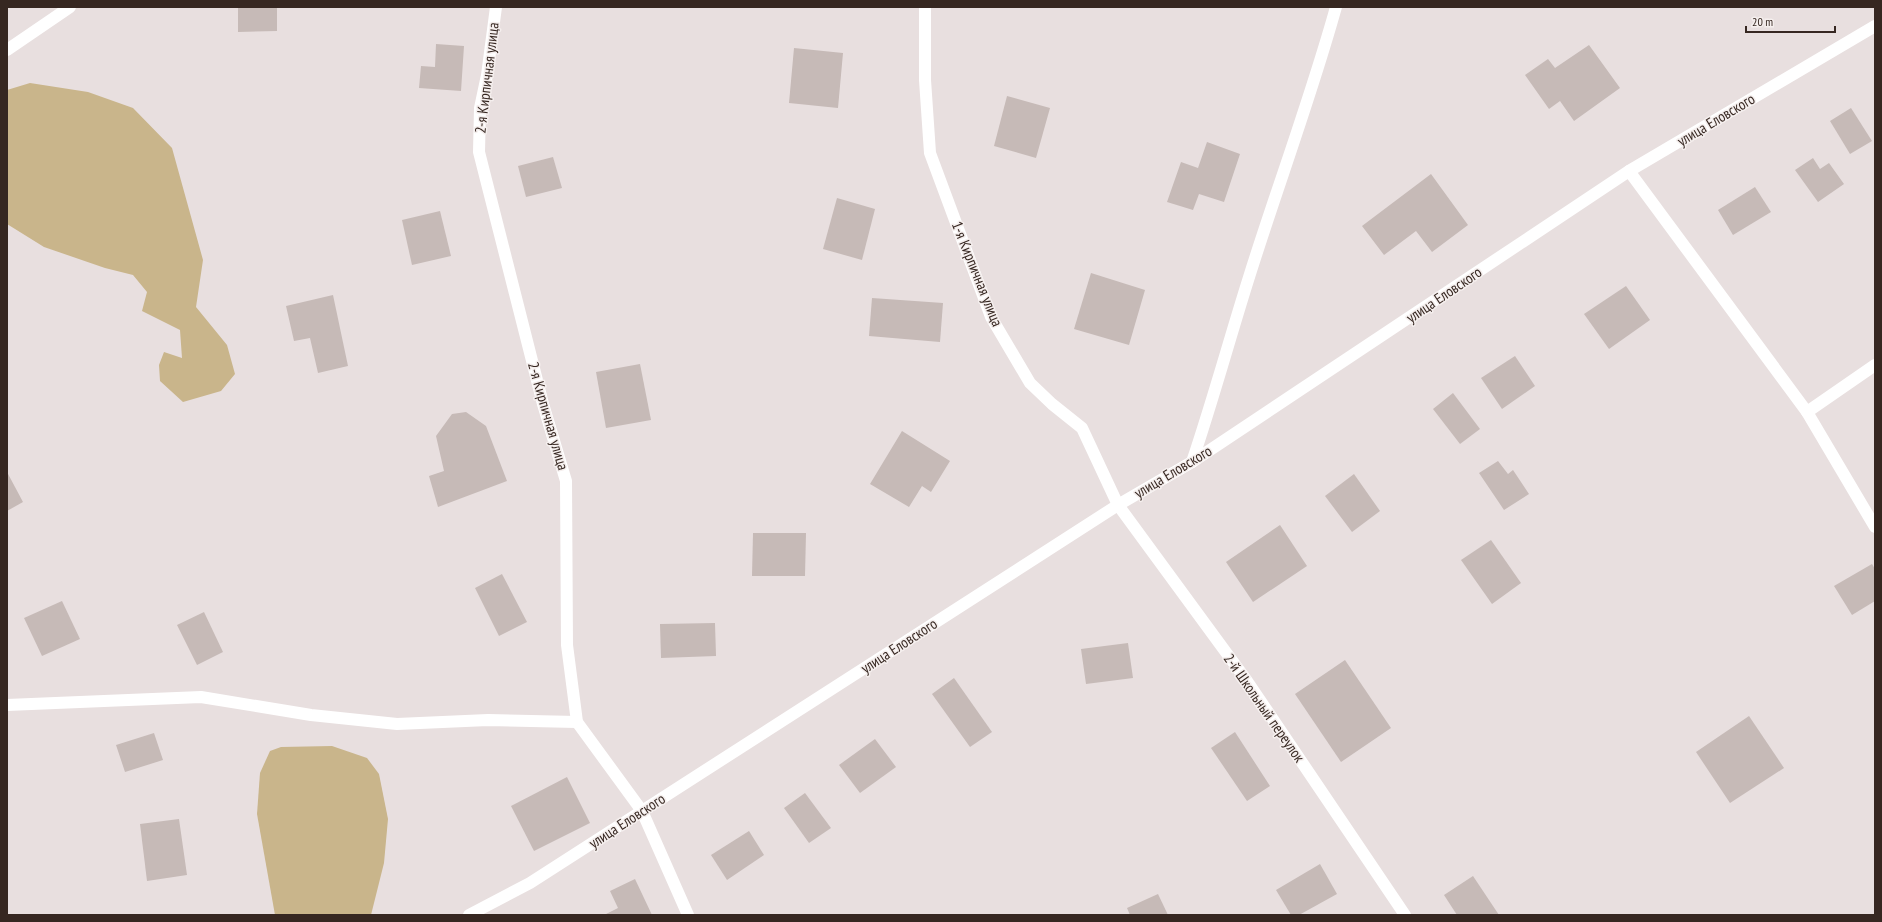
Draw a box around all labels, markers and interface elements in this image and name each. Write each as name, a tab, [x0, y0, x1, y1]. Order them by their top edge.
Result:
scale bar	[1746, 8, 1835, 34]
text: 20 m	[1752, 14, 1773, 29]
street label: 2-я Кирпичная улица	[470, 21, 503, 135]
street label: улица Еловского	[1673, 89, 1758, 150]
street label: 1-я Кирпичная улица	[948, 218, 1007, 329]
street label: улица Еловского	[1402, 262, 1485, 327]
street label: 2-я Кирпичная улица	[524, 360, 573, 472]
street label: улица Еловского	[1130, 441, 1215, 502]
street label: улица Еловского	[857, 614, 940, 677]
street label: 2-й Школьный переулок	[1220, 650, 1309, 766]
street label: улица Еловского	[585, 789, 668, 852]

